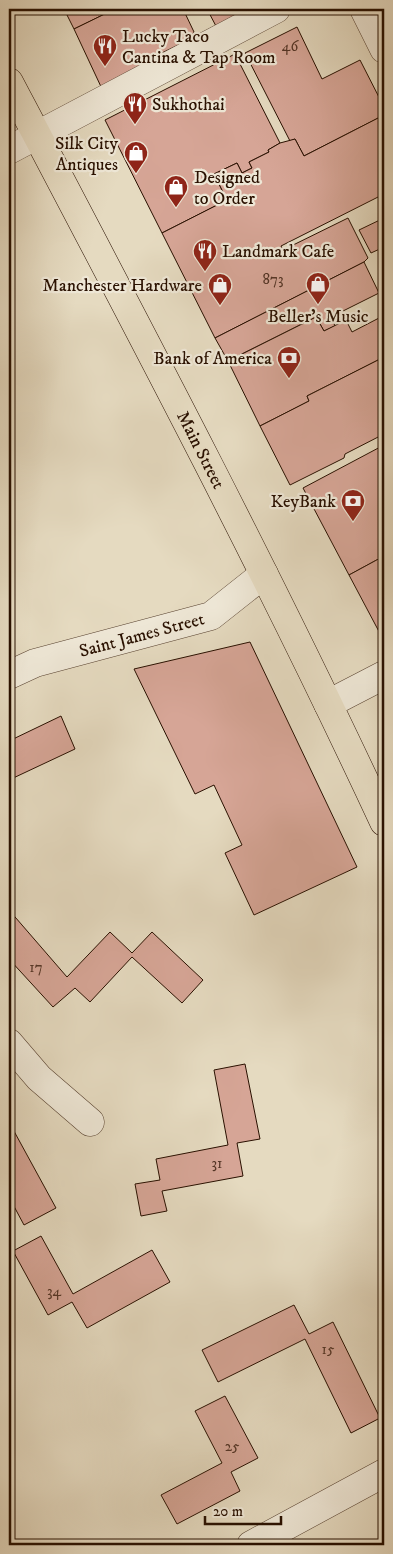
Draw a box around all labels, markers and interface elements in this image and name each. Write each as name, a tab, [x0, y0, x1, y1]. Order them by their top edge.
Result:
place label: Lucky Taco Cantina & Tap Room	[122, 26, 275, 69]
restaurant icon: Lucky Taco Cantina & Tap Room	[92, 33, 118, 67]
house number: 46	[282, 37, 299, 56]
restaurant icon: Sukhothai	[122, 91, 148, 125]
place label: Sukhothai	[152, 94, 225, 116]
place label: Silk City Antiques	[55, 133, 118, 176]
shop icon: Silk City Antiques	[123, 140, 149, 174]
place label: Designed to Order	[194, 167, 260, 210]
shop icon: Designed to Order	[163, 174, 189, 208]
restaurant icon: Landmark Cafe	[192, 238, 218, 272]
place label: Landmark Cafe	[222, 241, 334, 263]
house number: 873	[262, 270, 284, 289]
shop icon: Beller's Music	[305, 271, 331, 305]
shop icon: Manchester Hardware	[207, 272, 233, 306]
place label: Manchester Hardware	[43, 275, 202, 297]
place label: Beller's Music	[267, 306, 369, 328]
bank icon: Bank of America	[276, 345, 302, 379]
place label: Bank of America	[153, 348, 272, 370]
street label: Main Street	[171, 408, 229, 493]
bank icon: KeyBank	[340, 488, 366, 522]
place label: KeyBank	[271, 491, 336, 513]
street label: Saint James Street	[77, 608, 207, 663]
house number: 17	[29, 958, 43, 977]
house number: 31	[211, 1154, 223, 1173]
house number: 34	[47, 1282, 61, 1301]
house number: 15	[322, 1340, 335, 1359]
house number: 25	[225, 1437, 240, 1456]
scale bar	[205, 1494, 282, 1526]
text: 20 m	[213, 1502, 243, 1521]

